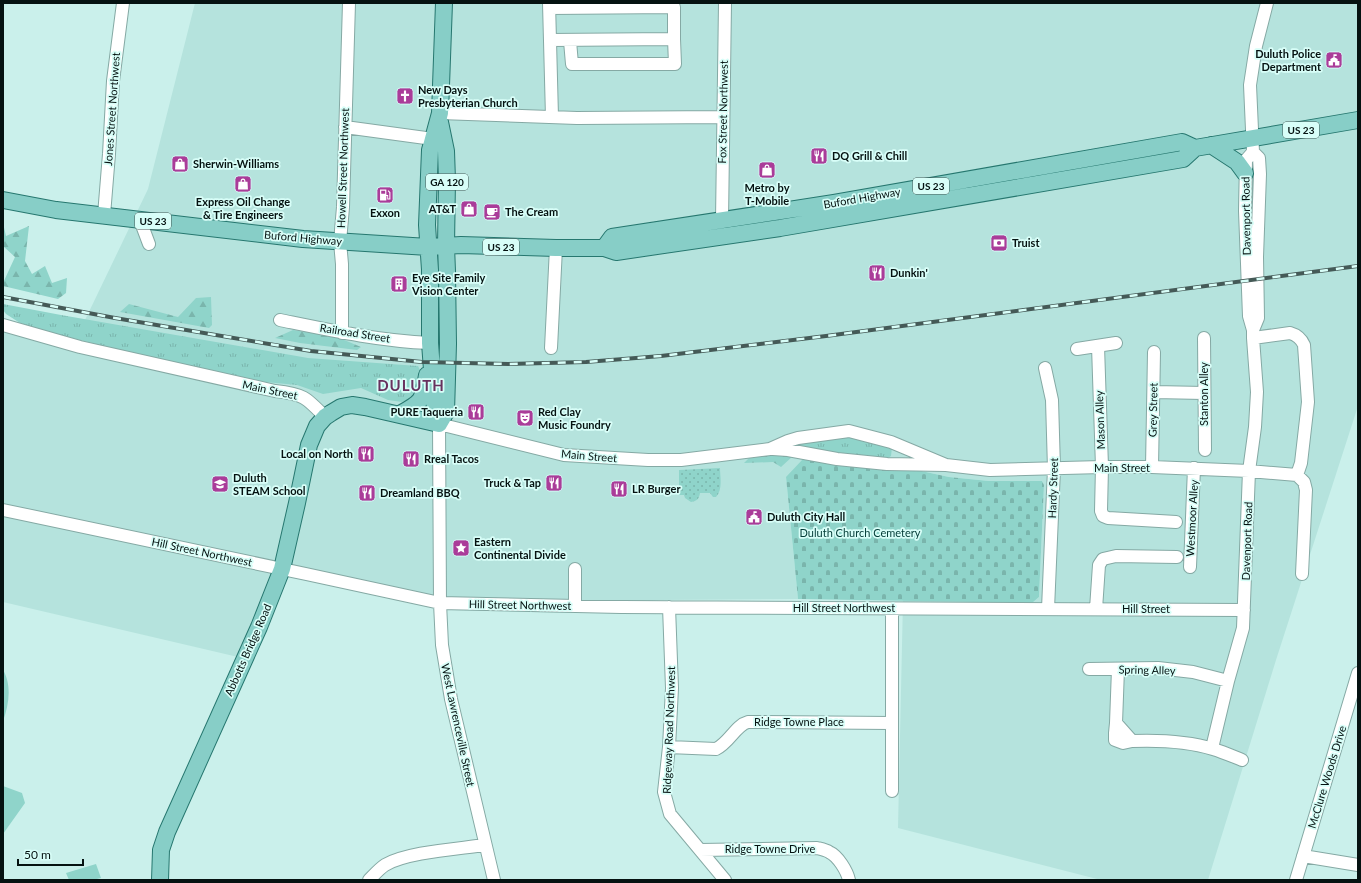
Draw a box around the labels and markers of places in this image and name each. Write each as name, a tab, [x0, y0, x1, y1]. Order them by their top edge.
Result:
place label: Duluth Police Department	[1255, 47, 1322, 73]
public building icon: Duluth Police Department	[1324, 50, 1344, 70]
place label: New Days Presbyterian Church	[418, 83, 518, 109]
church icon: New Days Presbyterian Church	[395, 86, 415, 106]
restaurant icon: DQ Grill & Chill	[809, 146, 829, 166]
place label: DQ Grill & Chill	[832, 149, 908, 162]
shop icon: Sherwin-Williams	[170, 154, 190, 174]
place label: Sherwin-Williams	[193, 157, 279, 170]
shop icon: Metro by T-Mobile	[757, 160, 777, 180]
shop icon: Express Oil Change & Tire Engineers	[233, 174, 253, 194]
place label: Metro by T-Mobile	[745, 181, 790, 207]
fuel station icon: Exxon	[375, 185, 395, 205]
place label: Express Oil Change & Tire Engineers	[196, 195, 290, 221]
shop icon: AT&T	[459, 199, 479, 219]
place label: AT&T	[428, 202, 456, 215]
cafe icon: The Cream	[482, 202, 502, 222]
place label: The Cream	[505, 205, 558, 218]
place label: Exxon	[370, 206, 400, 219]
bank icon: Truist	[989, 233, 1009, 253]
place label: Truist	[1012, 236, 1040, 249]
restaurant icon: Dunkin'	[867, 263, 887, 283]
place label: Dunkin'	[890, 266, 928, 279]
place label: Eye Site Family Vision Center	[411, 271, 486, 297]
building icon: Eye Site Family Vision Center	[389, 274, 409, 294]
restaurant icon: PURE Taqueria	[466, 402, 486, 422]
place label: PURE Taqueria	[391, 405, 463, 418]
place label: Red Clay Music Foundry	[538, 405, 611, 431]
theatre icon: Red Clay Music Foundry	[515, 408, 535, 428]
restaurant icon: Local on North	[356, 444, 376, 464]
place label: Local on North	[281, 447, 353, 460]
restaurant icon: Rreal Tacos	[401, 449, 421, 469]
place label: Rreal Tacos	[424, 452, 479, 465]
place label: Duluth STEAM School	[233, 471, 306, 497]
restaurant icon: Truck & Tap	[544, 473, 564, 493]
school or university icon: Duluth STEAM School	[210, 474, 230, 494]
place label: Truck & Tap	[484, 476, 541, 489]
restaurant icon: LR Burger	[609, 479, 629, 499]
place label: LR Burger	[632, 482, 681, 495]
restaurant icon: Dreamland BBQ	[357, 483, 377, 503]
place label: Dreamland BBQ	[380, 486, 460, 499]
public building icon: Duluth City Hall	[744, 507, 764, 527]
place label: Duluth City Hall	[767, 510, 845, 523]
place label: Eastern Continental Divide	[474, 535, 566, 561]
place icon: Eastern Continental Divide	[451, 538, 471, 558]

